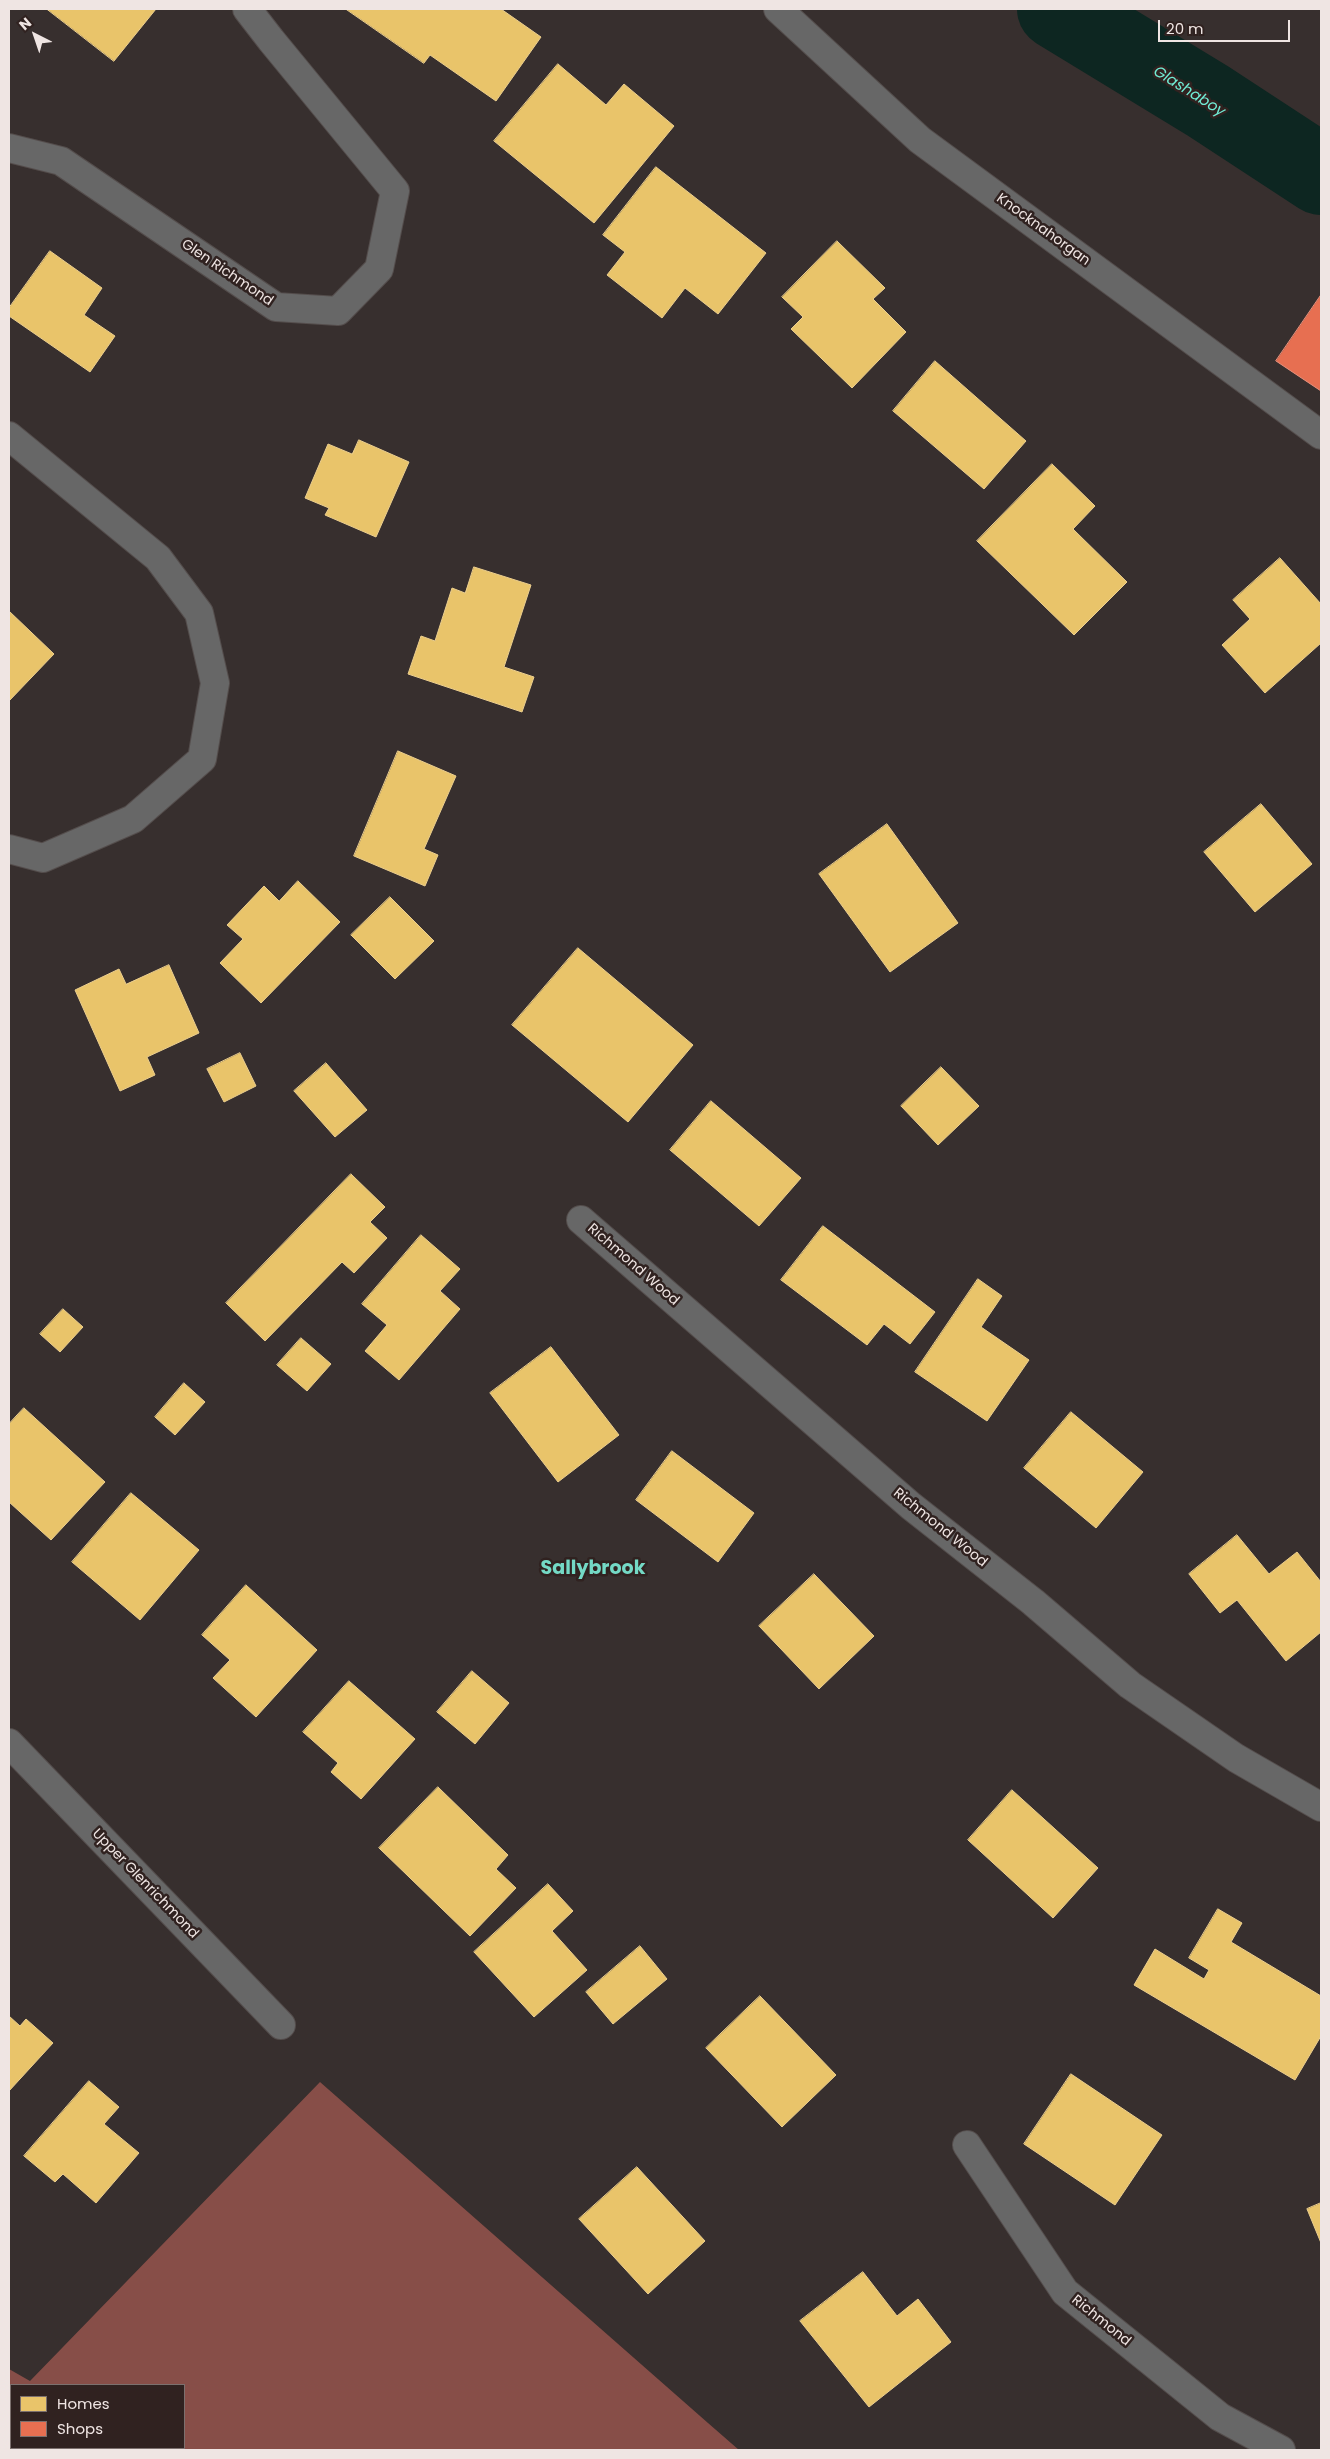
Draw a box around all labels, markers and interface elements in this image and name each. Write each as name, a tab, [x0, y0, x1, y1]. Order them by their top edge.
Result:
north arrow	[10, 10, 60, 60]
scale bar	[1160, 10, 1292, 42]
text: N	[15, 13, 36, 35]
text: 20 m	[1166, 18, 1204, 39]
water label: Glashaboy	[1150, 63, 1228, 121]
street label: Knocknahorgan	[993, 190, 1093, 270]
street label: Glen Richmond	[178, 236, 276, 310]
street label: Richmond Wood	[584, 1221, 682, 1309]
street label: Richmond Wood	[890, 1485, 990, 1571]
district label: Sallybrook	[541, 1558, 645, 1580]
street label: Upper Glenrichmond	[88, 1826, 202, 1942]
street label: Richmond	[1068, 2292, 1134, 2350]
legend	[10, 2384, 185, 2449]
text: Homes	[57, 2393, 110, 2414]
text: Shops	[57, 2418, 103, 2439]

